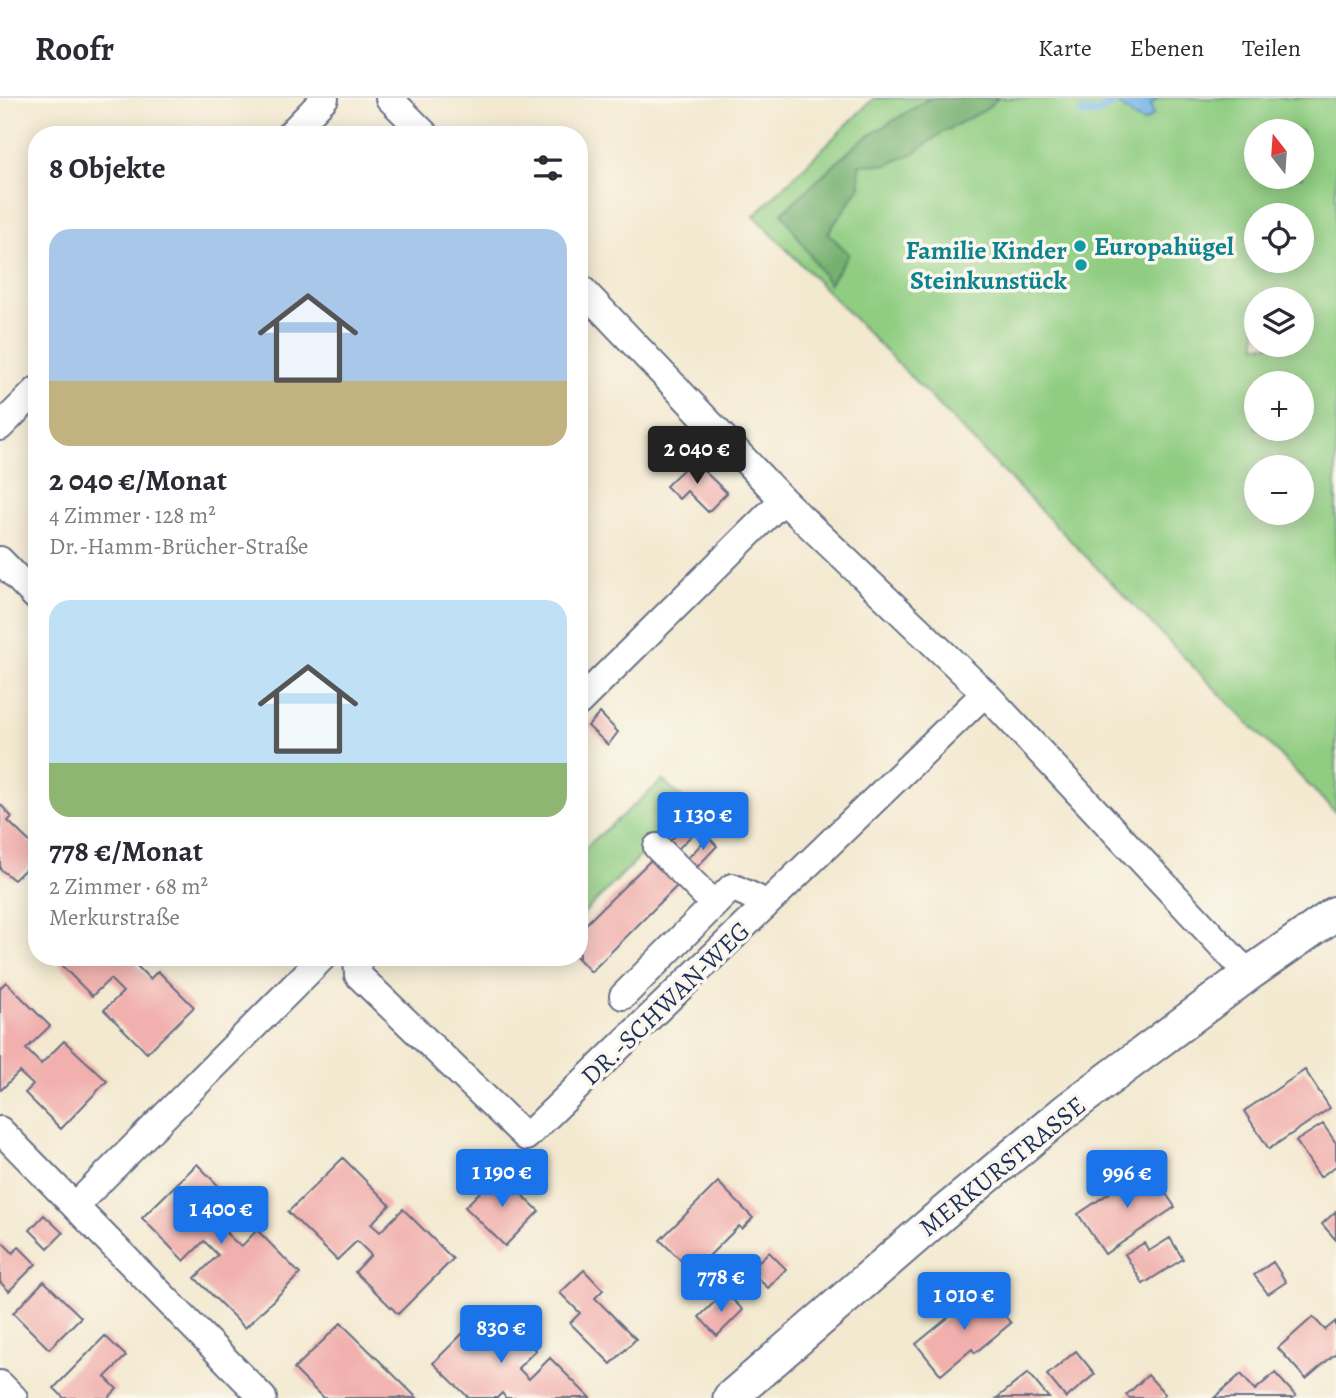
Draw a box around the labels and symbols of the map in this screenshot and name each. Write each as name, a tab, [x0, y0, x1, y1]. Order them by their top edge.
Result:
north arrow	[1244, 119, 1314, 189]
place label: Europahügel	[1094, 229, 1234, 264]
place label: Familie Kinder Steinkunstück	[906, 233, 1068, 298]
marker: Europahügel	[1072, 238, 1088, 254]
marker: Familie Kinder Steinkunstück	[1073, 257, 1089, 273]
pin: 2 040 €	[632, 426, 762, 486]
pin: 1 130 €	[638, 792, 768, 852]
street label: DR.-SCHWAN-WEG	[573, 914, 757, 1093]
street label: MERKURSTRASSE	[912, 1088, 1093, 1245]
pin: 1 190 €	[437, 1150, 567, 1209]
pin: 996 €	[1078, 1150, 1176, 1210]
pin: 1 400 €	[156, 1186, 286, 1246]
pin: 778 €	[672, 1254, 770, 1314]
pin: 1 010 €	[899, 1272, 1029, 1332]
pin: 830 €	[452, 1306, 550, 1365]

